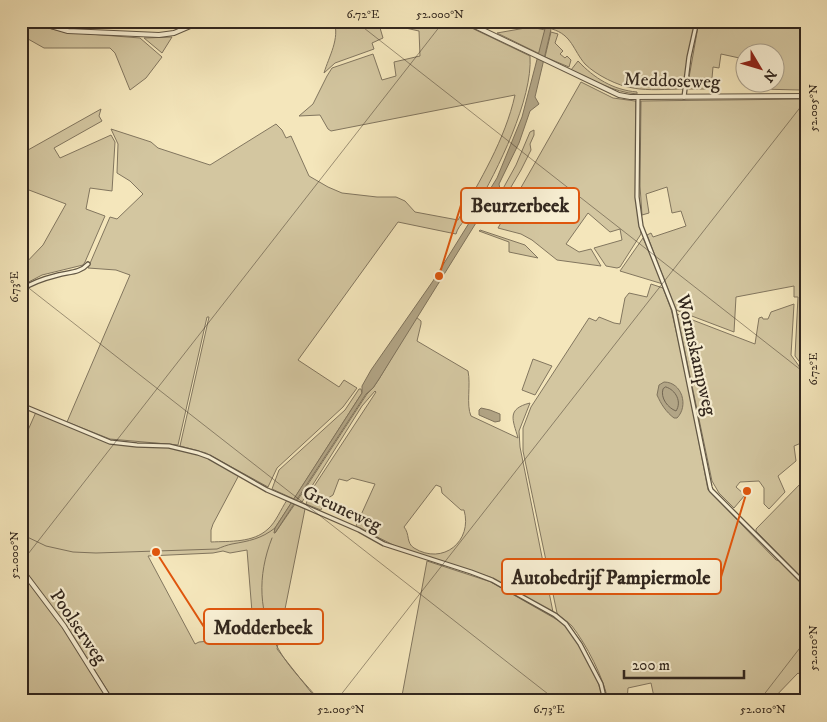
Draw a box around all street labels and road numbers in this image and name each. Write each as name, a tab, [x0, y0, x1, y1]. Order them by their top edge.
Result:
street label: Meddoseweg	[623, 68, 721, 94]
street label: Wormskampweg	[671, 291, 721, 419]
street label: Greuneweg	[299, 481, 386, 538]
street label: Poolserweg	[45, 585, 112, 669]

